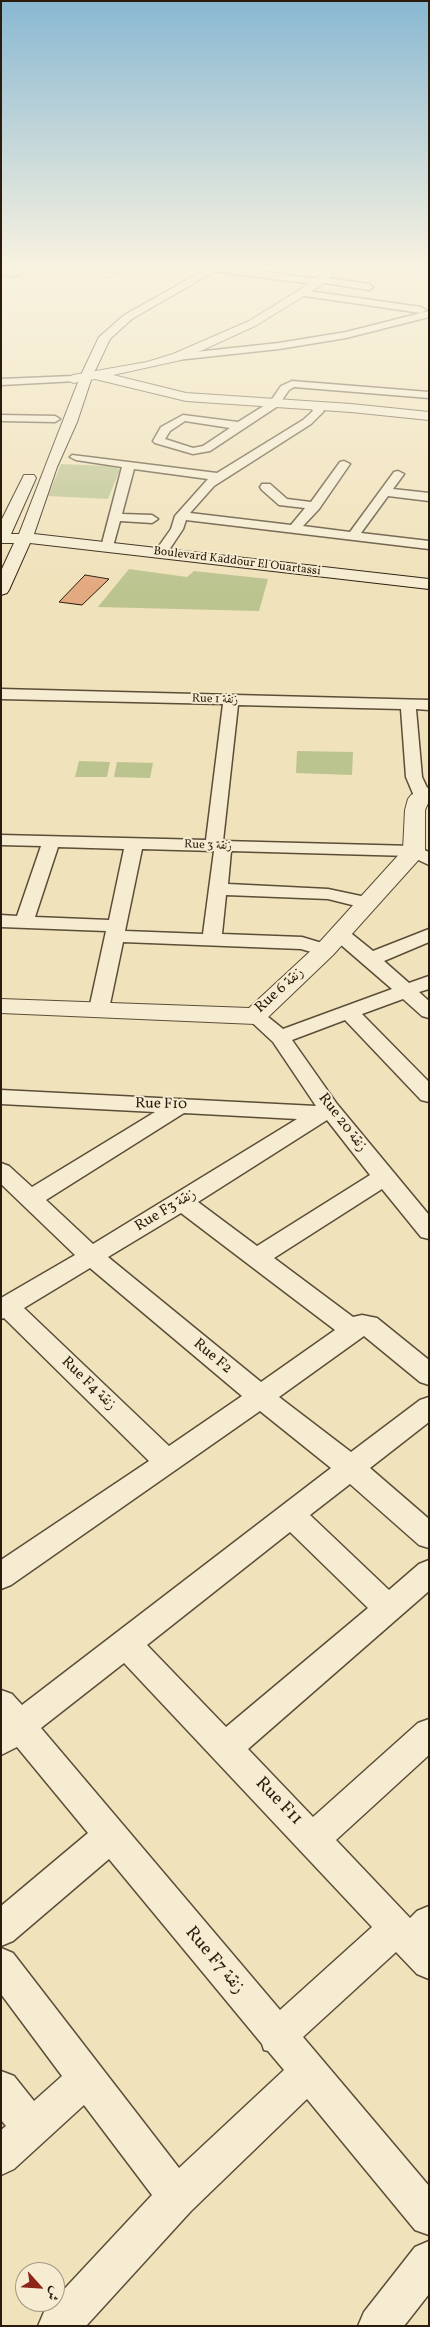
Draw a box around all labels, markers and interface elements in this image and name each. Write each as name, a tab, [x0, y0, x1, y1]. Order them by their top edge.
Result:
street label: Boulevard Kaddour El Ouartassi	[153, 545, 321, 579]
street label: Rue 1 زنقة	[192, 692, 238, 708]
street label: Rue 3 زنقة	[184, 838, 232, 854]
street label: Rue 6 زنقة	[252, 964, 308, 1018]
street label: Rue 20 زنقة	[314, 1090, 370, 1156]
street label: Rue F10	[135, 1096, 187, 1114]
street label: Rue F3 زنقة	[132, 1186, 200, 1236]
street label: Rue F2	[189, 1336, 235, 1378]
street label: Rue F4 زنقة	[57, 1353, 119, 1415]
street label: Rue F11	[250, 1773, 306, 1831]
street label: Rue F7 زنقة	[180, 1923, 248, 1999]
north arrow	[15, 2262, 65, 2312]
text: ش	[41, 2283, 65, 2304]

